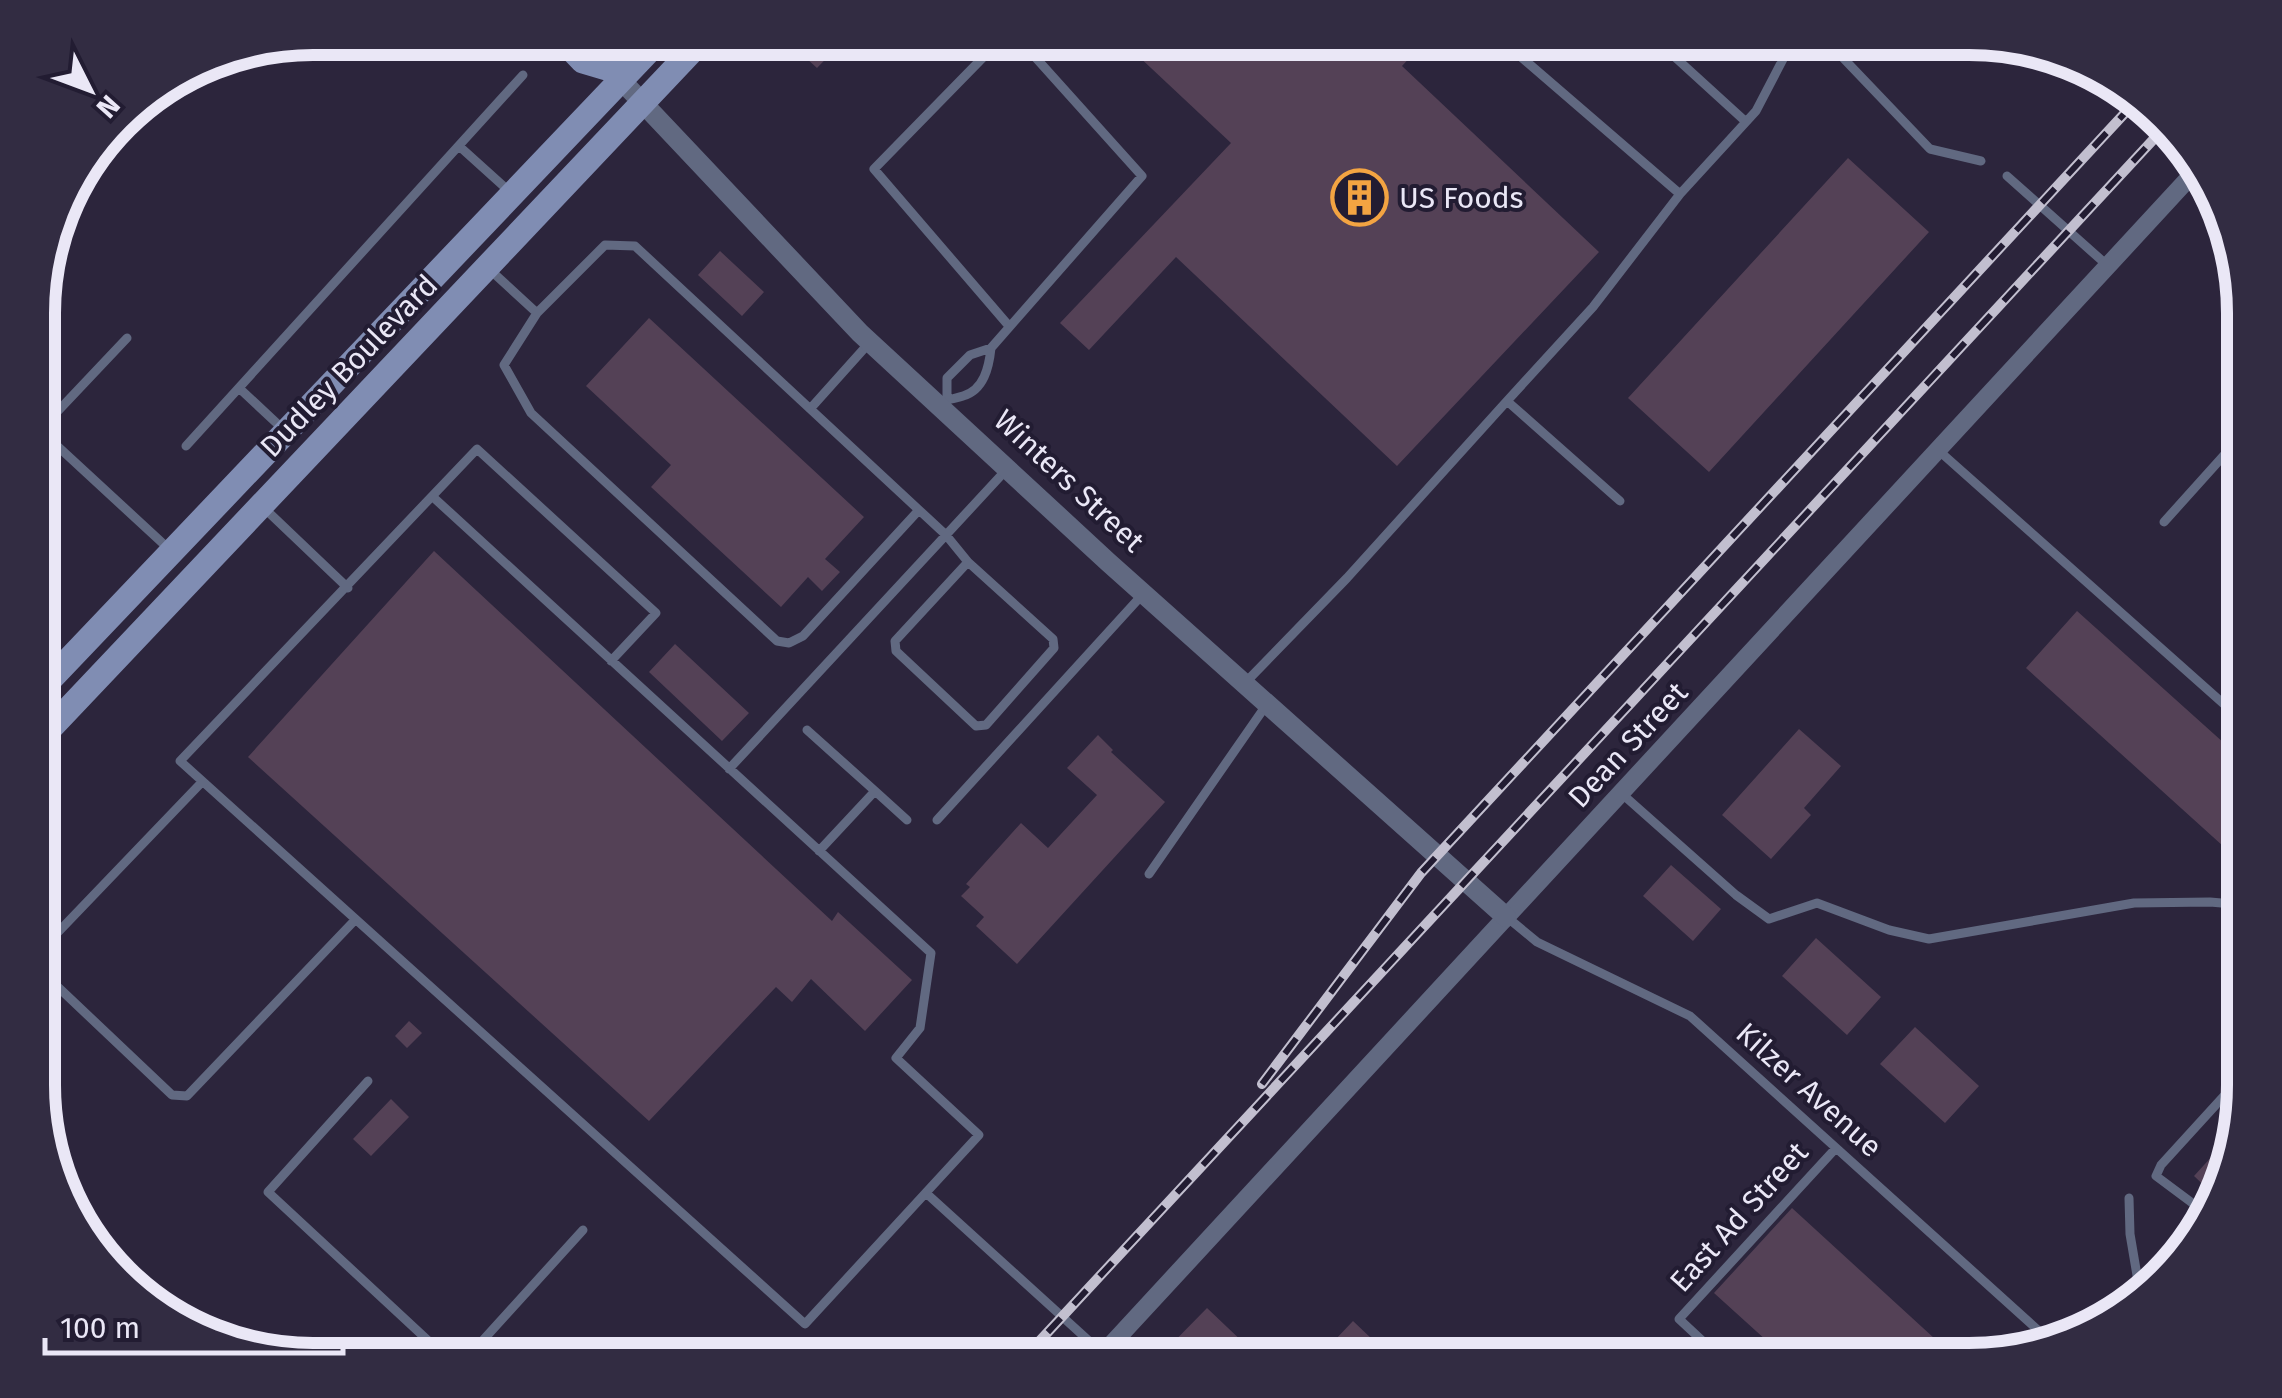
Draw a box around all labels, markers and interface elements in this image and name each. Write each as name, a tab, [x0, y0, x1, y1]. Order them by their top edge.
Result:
north arrow	[40, 40, 140, 140]
text: N	[90, 88, 127, 124]
building icon: US Foods	[1330, 168, 1390, 228]
place label: US Foods	[1399, 180, 1524, 216]
street label: Dudley Boulevard	[253, 267, 445, 465]
street label: Winters Street	[987, 402, 1152, 560]
street label: Dean Street	[1561, 675, 1695, 815]
street label: Kilzer Avenue	[1729, 1015, 1889, 1165]
street label: East Ad Street	[1662, 1135, 1816, 1299]
scale bar	[45, 1293, 342, 1355]
text: 100 m	[60, 1310, 140, 1346]

